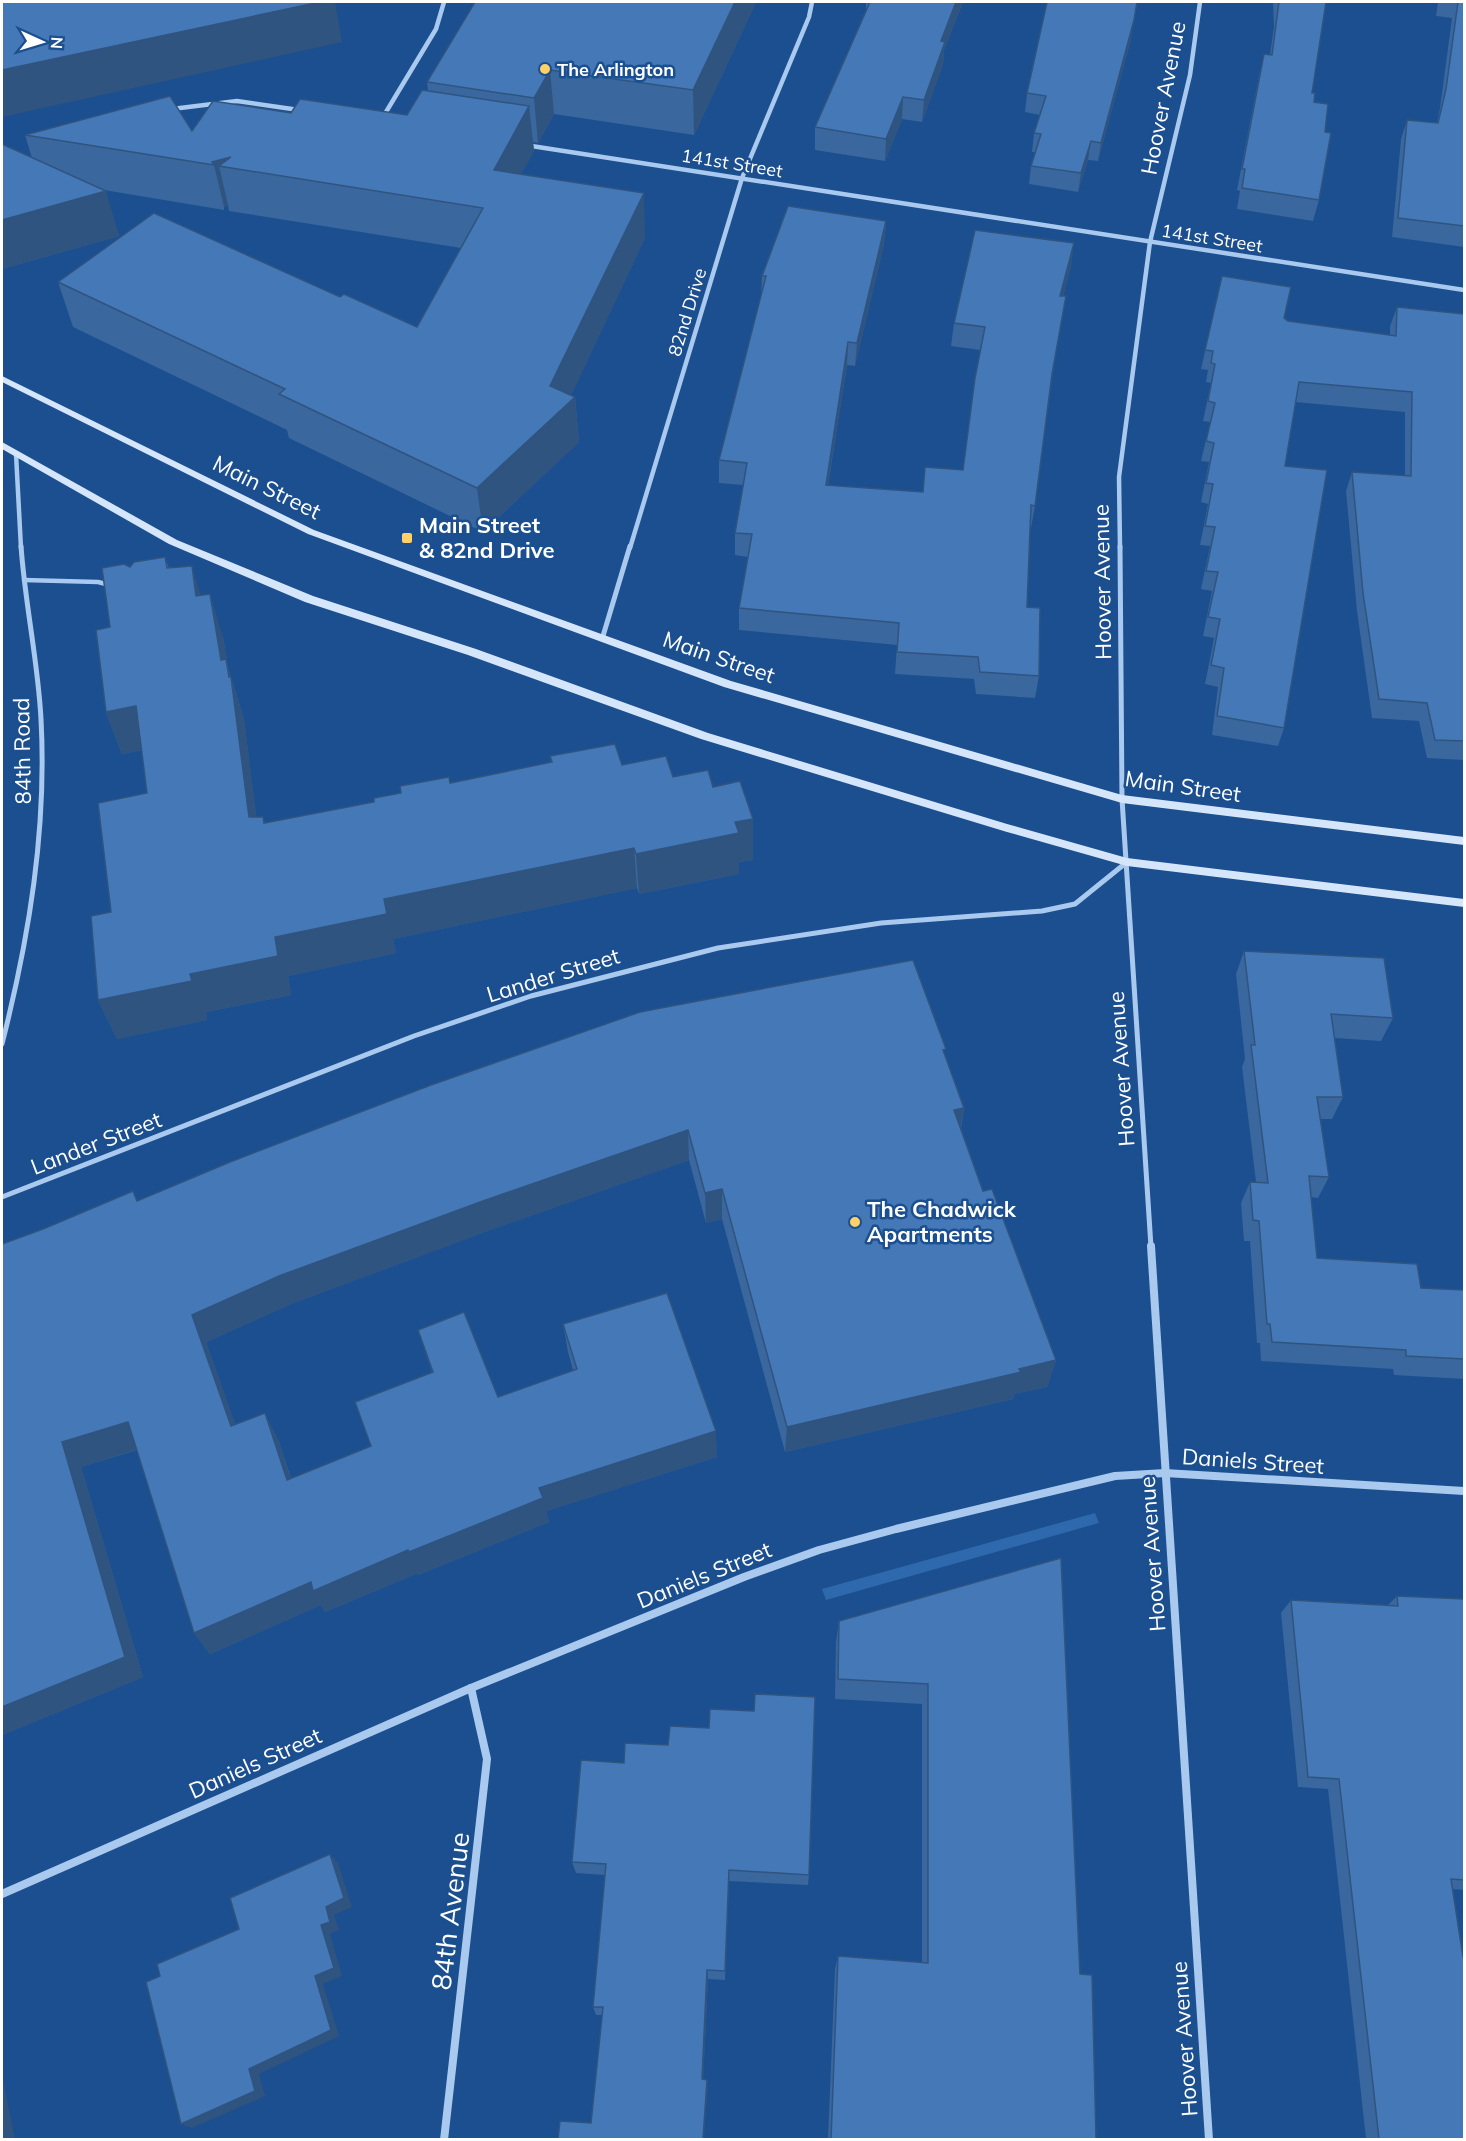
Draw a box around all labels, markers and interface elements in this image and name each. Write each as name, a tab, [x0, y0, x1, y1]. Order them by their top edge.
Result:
north arrow	[12, 12, 72, 72]
street label: Hoover Avenue	[1134, 19, 1192, 177]
text: N	[47, 36, 67, 50]
place label: The Arlington	[557, 58, 674, 81]
marker: The Arlington	[538, 62, 552, 76]
street label: 141st Street	[680, 144, 784, 182]
street label: 141st Street	[1160, 219, 1264, 257]
street label: 82nd Drive	[663, 265, 711, 359]
street label: Main Street	[208, 449, 326, 525]
street label: Hoover Avenue	[1087, 504, 1117, 660]
place label: Main Street & 82nd Drive	[419, 511, 554, 564]
marker: Main Street & 82nd Drive	[400, 531, 414, 545]
street label: Main Street	[659, 625, 779, 689]
street label: 84th Road	[7, 697, 37, 805]
street label: Main Street	[1123, 764, 1243, 808]
street label: Lander Street	[483, 941, 623, 1009]
street label: Hoover Avenue	[1102, 990, 1140, 1148]
street label: Lander Street	[27, 1105, 166, 1181]
place label: The Chadwick Apartments	[867, 1195, 1017, 1248]
marker: The Chadwick Apartments	[848, 1215, 862, 1229]
street label: Daniels Street	[1181, 1442, 1325, 1480]
street label: Hoover Avenue	[1133, 1475, 1171, 1633]
street label: Daniels Street	[633, 1535, 776, 1615]
street label: Daniels Street	[184, 1721, 326, 1805]
street label: 84th Avenue	[423, 1830, 477, 1992]
street label: Hoover Avenue	[1165, 1960, 1203, 2118]

